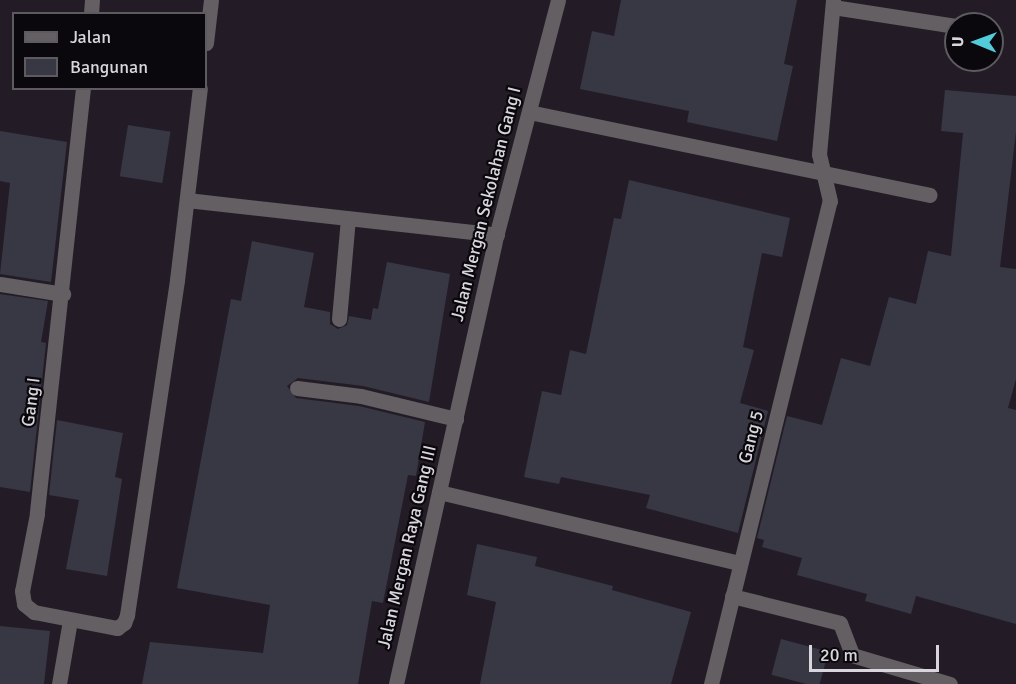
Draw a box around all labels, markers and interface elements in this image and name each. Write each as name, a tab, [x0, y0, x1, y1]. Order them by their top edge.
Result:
legend	[12, 12, 207, 90]
north arrow	[944, 12, 1004, 72]
text: Jalan	[70, 26, 111, 48]
text: U	[948, 36, 968, 47]
text: Bangunan	[70, 56, 148, 78]
street label: Jalan Mergan Sekolahan Gang I	[446, 85, 526, 323]
street label: Gang I	[17, 376, 45, 428]
street label: Gang 5	[734, 408, 768, 466]
street label: Jalan Mergan Raya Gang III	[373, 443, 441, 651]
scale bar	[812, 633, 942, 671]
text: 20 m	[820, 644, 858, 666]

